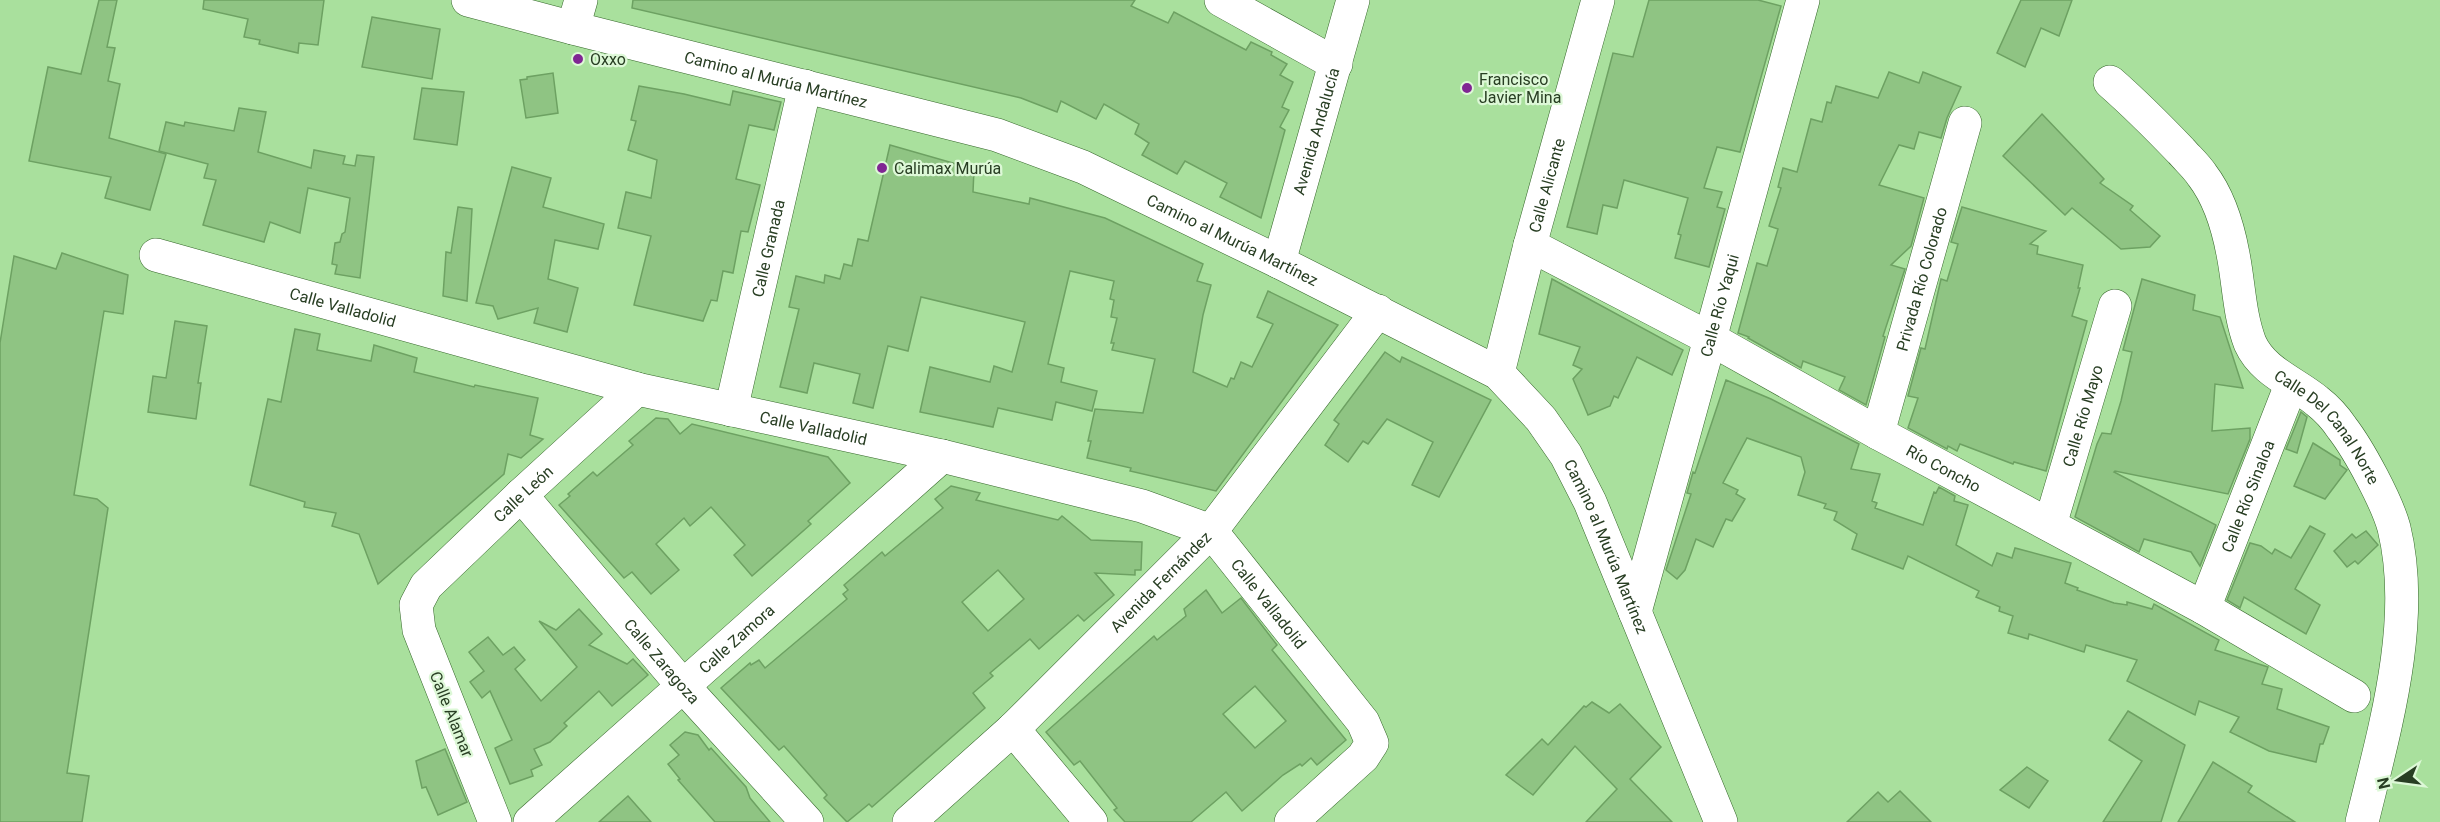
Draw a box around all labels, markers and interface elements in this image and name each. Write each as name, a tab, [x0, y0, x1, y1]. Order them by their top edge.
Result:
street label: Camino al Murúa Martínez	[682, 47, 869, 112]
place label: Oxxo	[590, 50, 626, 69]
marker: Oxxo	[571, 52, 585, 66]
street label: Avenida Andalucía	[1289, 65, 1343, 197]
place label: Francisco Javier Mina	[1479, 70, 1561, 107]
marker: Francisco Javier Mina	[1460, 81, 1474, 95]
street label: Calle Alicante	[1525, 136, 1569, 235]
place label: Calimax Murúa	[894, 159, 1001, 178]
marker: Calimax Murúa	[875, 161, 889, 175]
street label: Camino al Murúa Martínez	[1144, 190, 1321, 290]
street label: Calle Granada	[748, 198, 789, 299]
street label: Privada Río Colorado	[1892, 205, 1951, 353]
street label: Calle Río Yaqui	[1696, 252, 1743, 359]
street label: Calle Valladolid	[288, 284, 398, 331]
street label: Calle Río Mayo	[2059, 363, 2107, 469]
street label: Calle Del Canal Norte	[2270, 366, 2383, 488]
street label: Calle Valladolid	[758, 407, 869, 449]
street label: Calle Río Sinaloa	[2218, 438, 2279, 555]
street label: Río Concho	[1903, 441, 1984, 496]
street label: Camino al Murúa Martínez	[1560, 456, 1652, 637]
street label: Calle León	[490, 462, 557, 526]
street label: Avenida Fernández	[1106, 527, 1215, 636]
street label: Calle Valladolid	[1227, 555, 1310, 653]
street label: Calle Zamora	[695, 601, 778, 678]
street label: Calle Zaragoza	[620, 615, 704, 708]
street label: Calle Alamar	[426, 669, 478, 760]
north arrow	[2368, 750, 2428, 810]
text: N	[2373, 776, 2394, 791]

